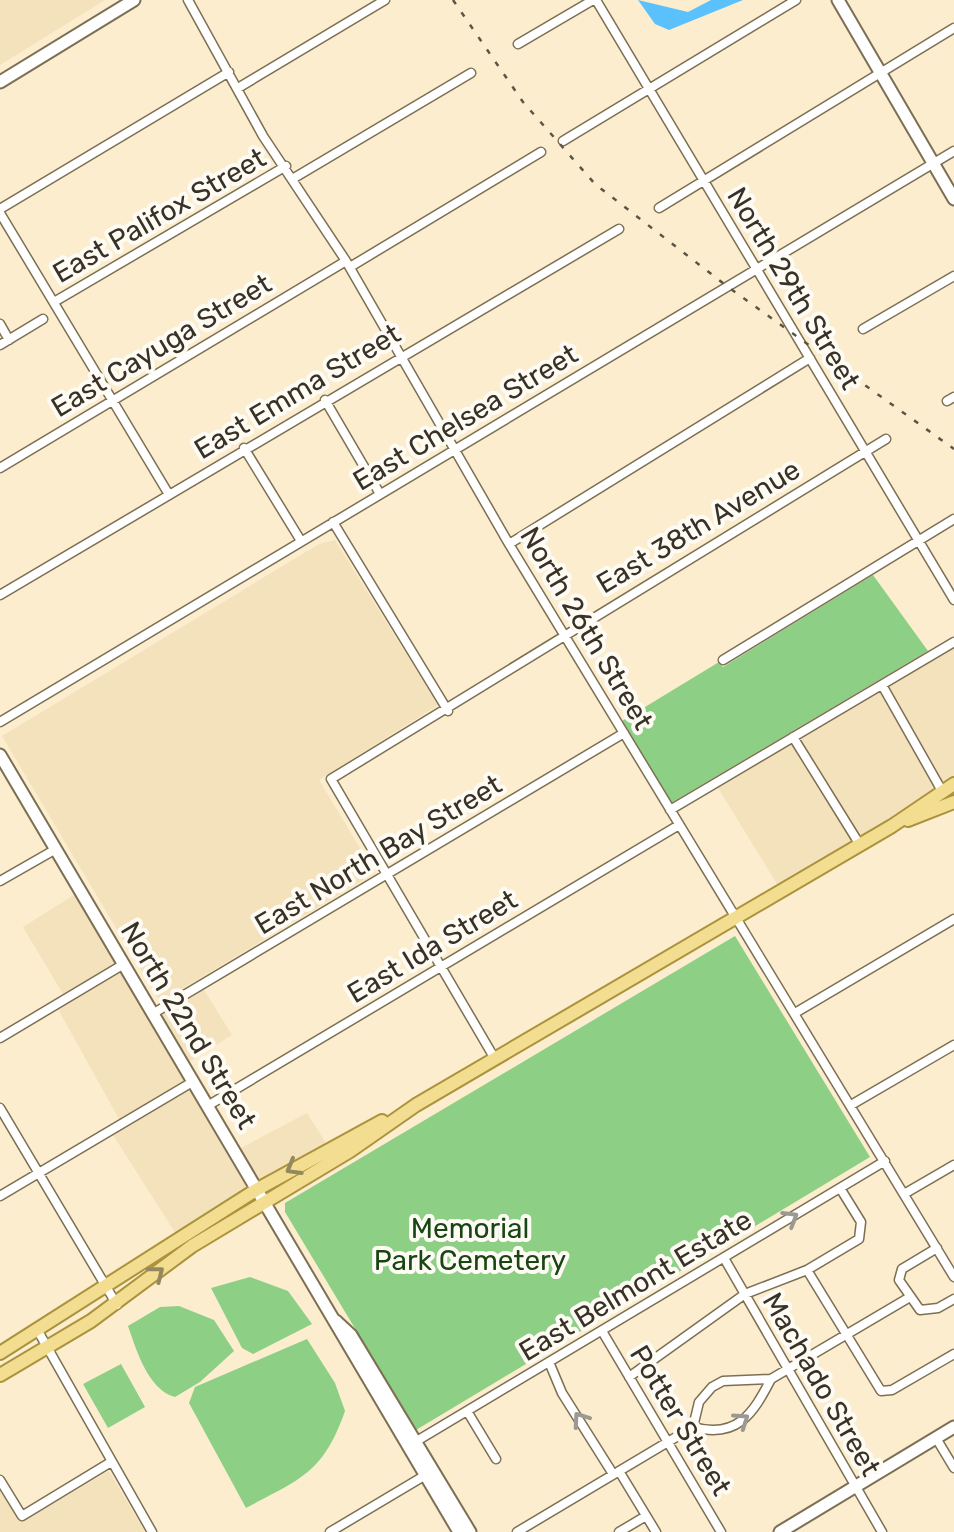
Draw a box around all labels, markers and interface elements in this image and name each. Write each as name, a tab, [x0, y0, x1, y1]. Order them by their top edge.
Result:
street label: East Palifox Street	[47, 141, 272, 290]
street label: North 29th Street	[720, 181, 867, 395]
street label: East Cayuga Street	[45, 267, 277, 424]
street label: East Emma Street	[188, 317, 406, 466]
street label: East Chelsea Street	[347, 337, 583, 497]
street label: East 38th Avenue	[591, 453, 806, 600]
street label: North 26th Street	[513, 521, 660, 735]
street label: East North Bay Street	[249, 768, 508, 941]
street label: East Ida Street	[341, 883, 523, 1010]
street label: North 22nd Street	[114, 916, 263, 1135]
one-way arrow	[286, 1156, 304, 1175]
street label: East Belmont Estate	[513, 1203, 757, 1368]
one-way arrow	[780, 1211, 798, 1230]
park label: Memorial Park Cemetery	[374, 1212, 566, 1277]
one-way arrow	[146, 1268, 164, 1285]
street label: Machado Street	[756, 1287, 887, 1482]
street label: Potter Street	[623, 1339, 738, 1501]
one-way arrow	[574, 1411, 592, 1430]
one-way arrow	[731, 1414, 749, 1433]

